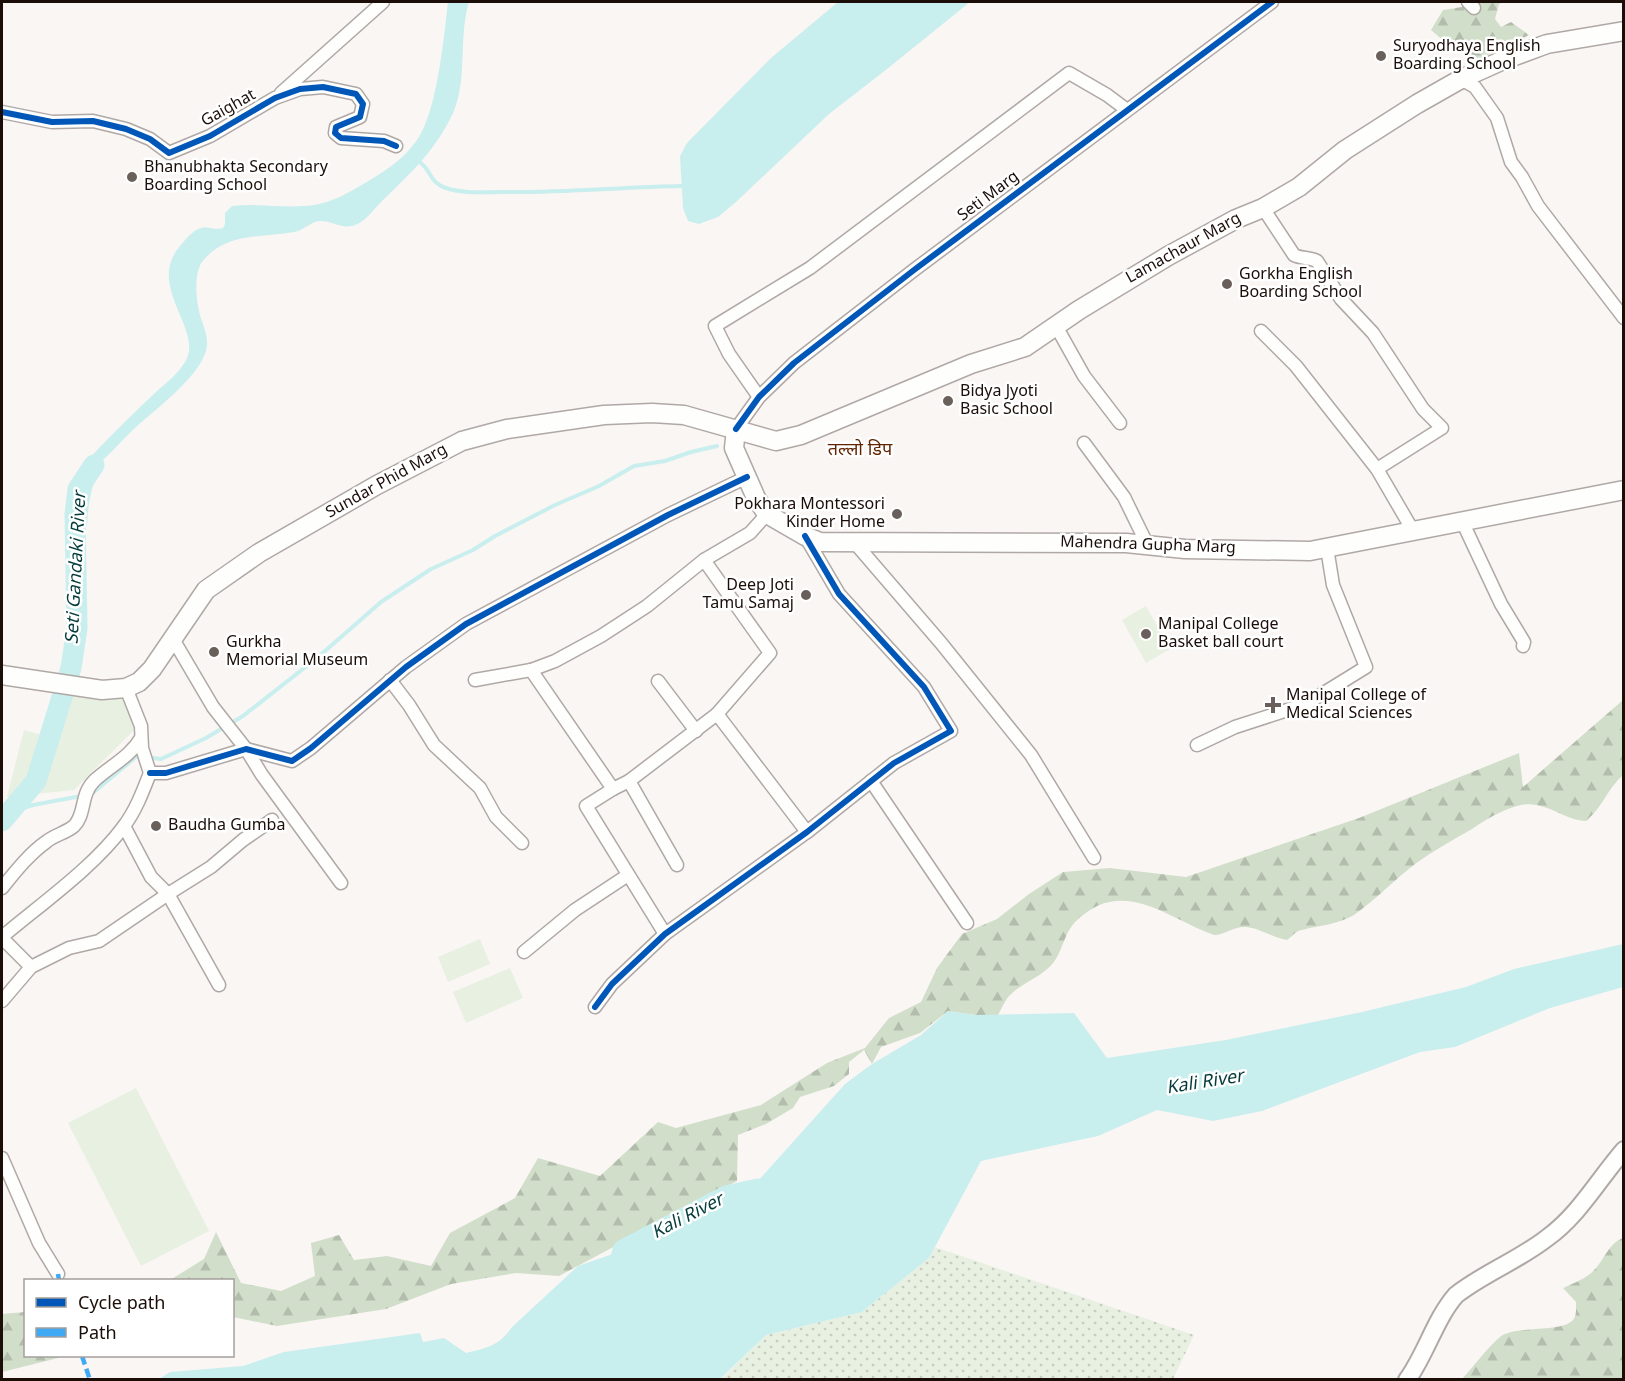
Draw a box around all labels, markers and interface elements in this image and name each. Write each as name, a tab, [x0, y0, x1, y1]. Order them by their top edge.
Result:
place label: Suryodhaya English Boarding School	[1393, 37, 1541, 76]
marker: Suryodhaya English Boarding School	[1374, 49, 1388, 63]
street label: Gaighat	[198, 85, 260, 133]
place label: Bhanubhakta Secondary Boarding School	[144, 158, 329, 197]
street label: Seti Marg	[954, 167, 1024, 227]
marker: Bhanubhakta Secondary Boarding School	[125, 170, 139, 184]
street label: Lamachaur Marg	[1123, 209, 1245, 289]
place label: Gorkha English Boarding School	[1239, 265, 1362, 304]
marker: Gorkha English Boarding School	[1220, 277, 1234, 291]
place label: Bidya Jyoti Basic School	[960, 382, 1053, 421]
marker: Bidya Jyoti Basic School	[941, 394, 955, 408]
district label: तल्लो डिप	[828, 439, 893, 462]
street label: Sundar Phid Marg	[323, 440, 451, 524]
water label: Seti Gandaki River	[62, 489, 93, 645]
place label: Pokhara Montessori Kinder Home	[734, 495, 885, 534]
marker: Pokhara Montessori Kinder Home	[890, 507, 904, 521]
street label: Mahendra Gupha Marg	[1060, 532, 1236, 560]
place label: Deep Joti Tamu Samaj	[703, 576, 794, 615]
marker: Deep Joti Tamu Samaj	[799, 588, 813, 602]
place label: Manipal College Basket ball court	[1158, 615, 1284, 654]
marker: Manipal College Basket ball court	[1139, 627, 1153, 641]
place label: Gurkha Memorial Museum	[226, 633, 368, 672]
marker: Gurkha Memorial Museum	[207, 645, 221, 659]
place label: Manipal College of Medical Sciences	[1286, 686, 1427, 725]
marker: Manipal College of Medical Sciences	[1264, 696, 1282, 714]
place label: Baudha Gumba	[168, 816, 285, 837]
marker: Baudha Gumba	[149, 819, 163, 833]
water label: Kali River	[1165, 1065, 1248, 1100]
water label: Kali River	[648, 1188, 730, 1245]
legend	[24, 1279, 234, 1357]
text: Cycle path	[78, 1293, 165, 1316]
text: Path	[78, 1323, 117, 1346]

